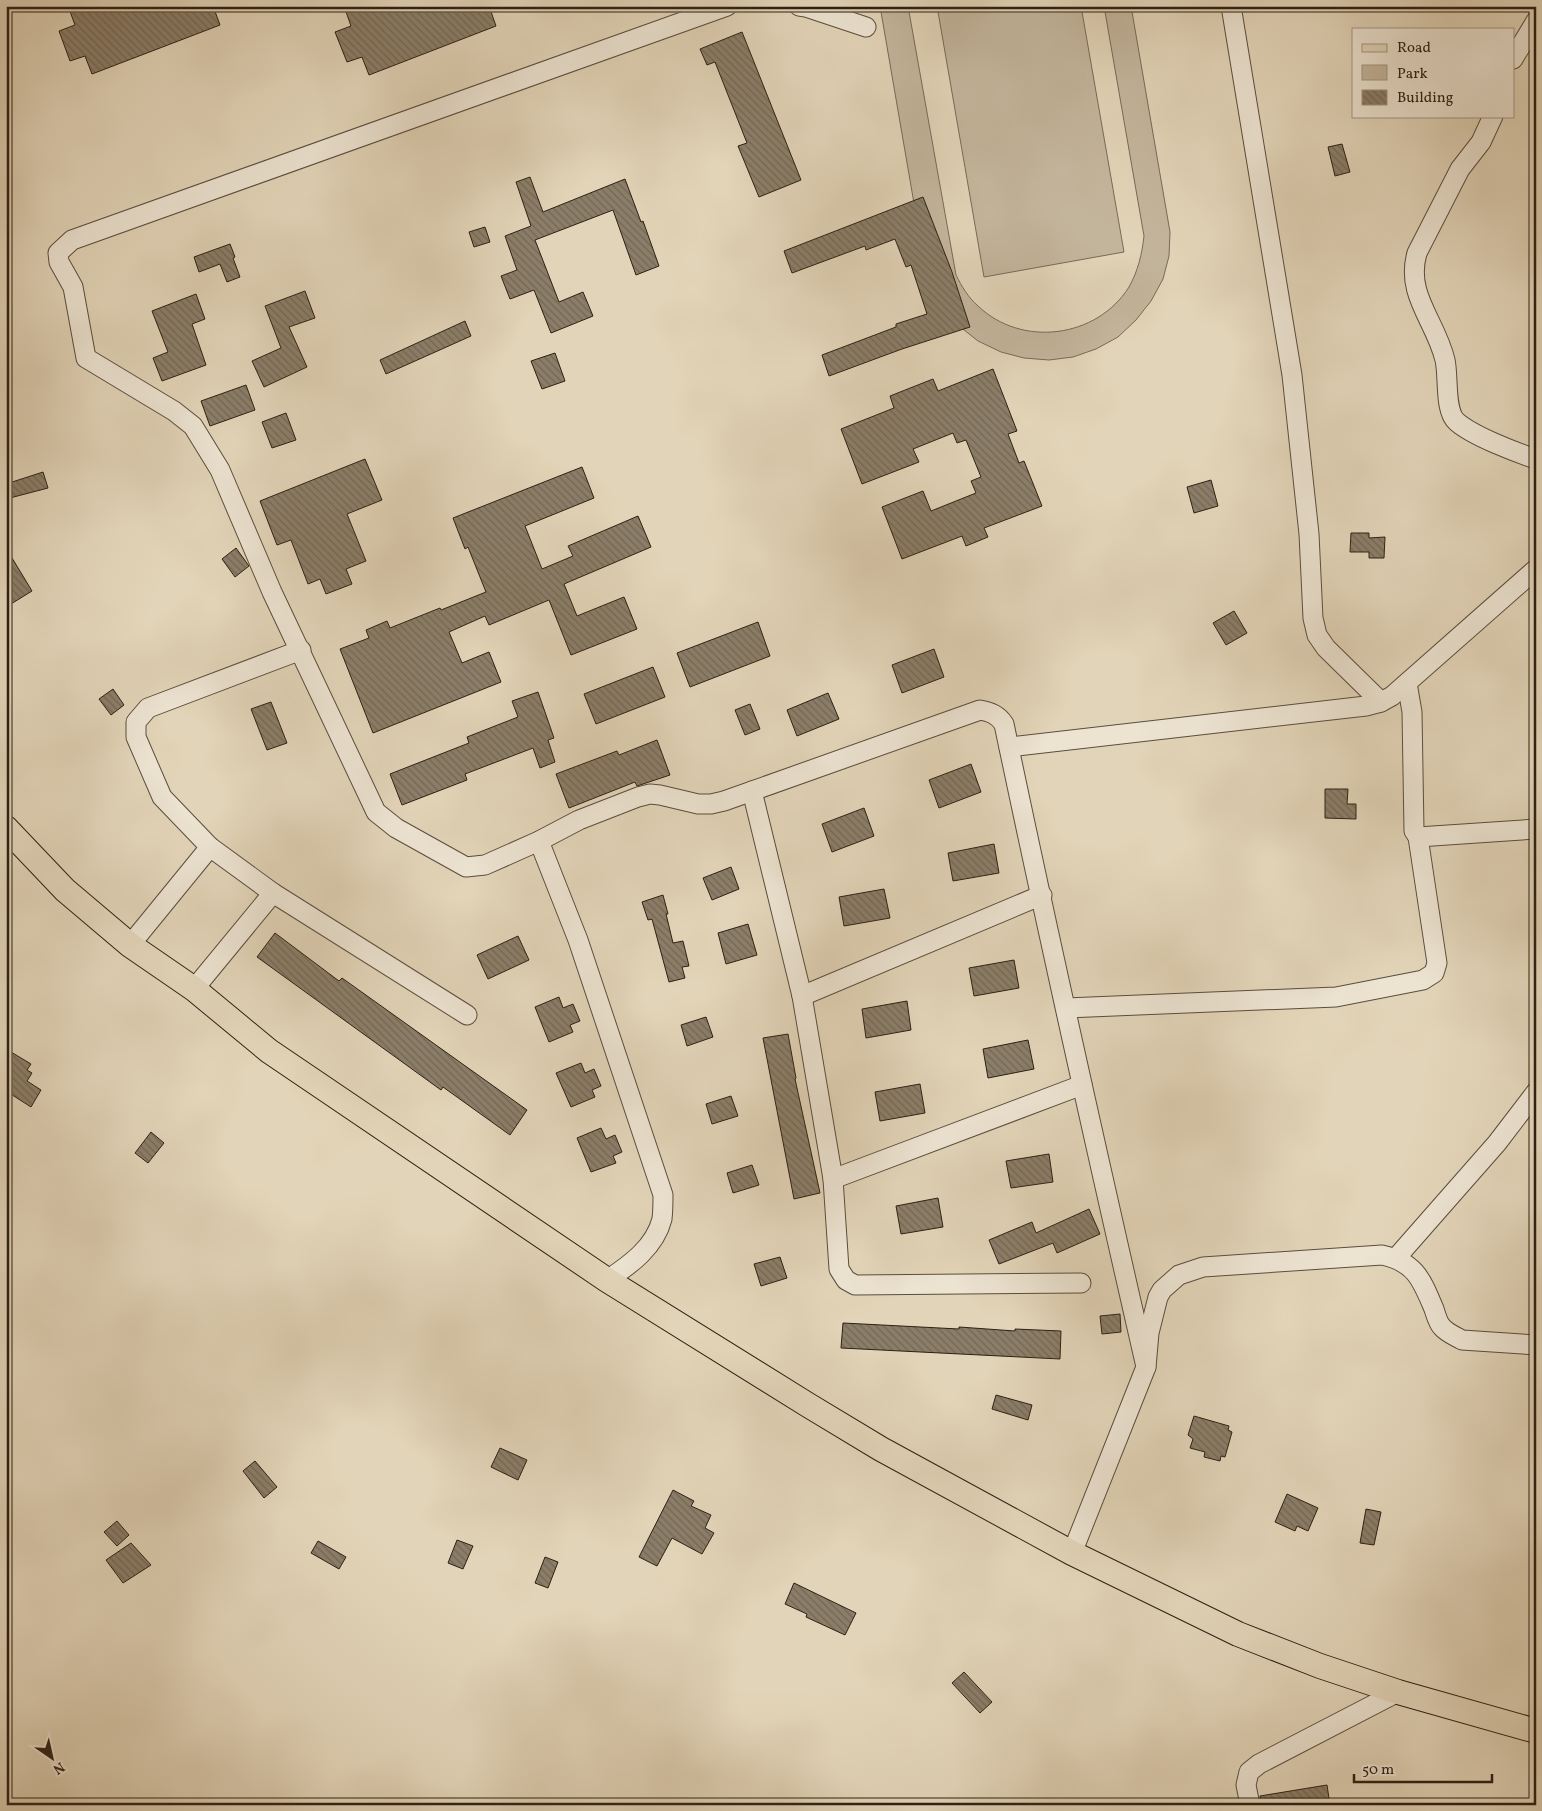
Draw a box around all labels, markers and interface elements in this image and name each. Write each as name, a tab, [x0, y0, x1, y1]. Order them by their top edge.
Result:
legend	[1352, 28, 1514, 118]
text: Road	[1397, 38, 1431, 59]
text: Park	[1397, 64, 1428, 85]
text: Building	[1397, 88, 1454, 109]
north arrow	[28, 1734, 78, 1784]
scale bar	[1354, 1751, 1492, 1783]
text: N	[49, 1757, 68, 1778]
text: 50 m	[1362, 1760, 1394, 1781]

